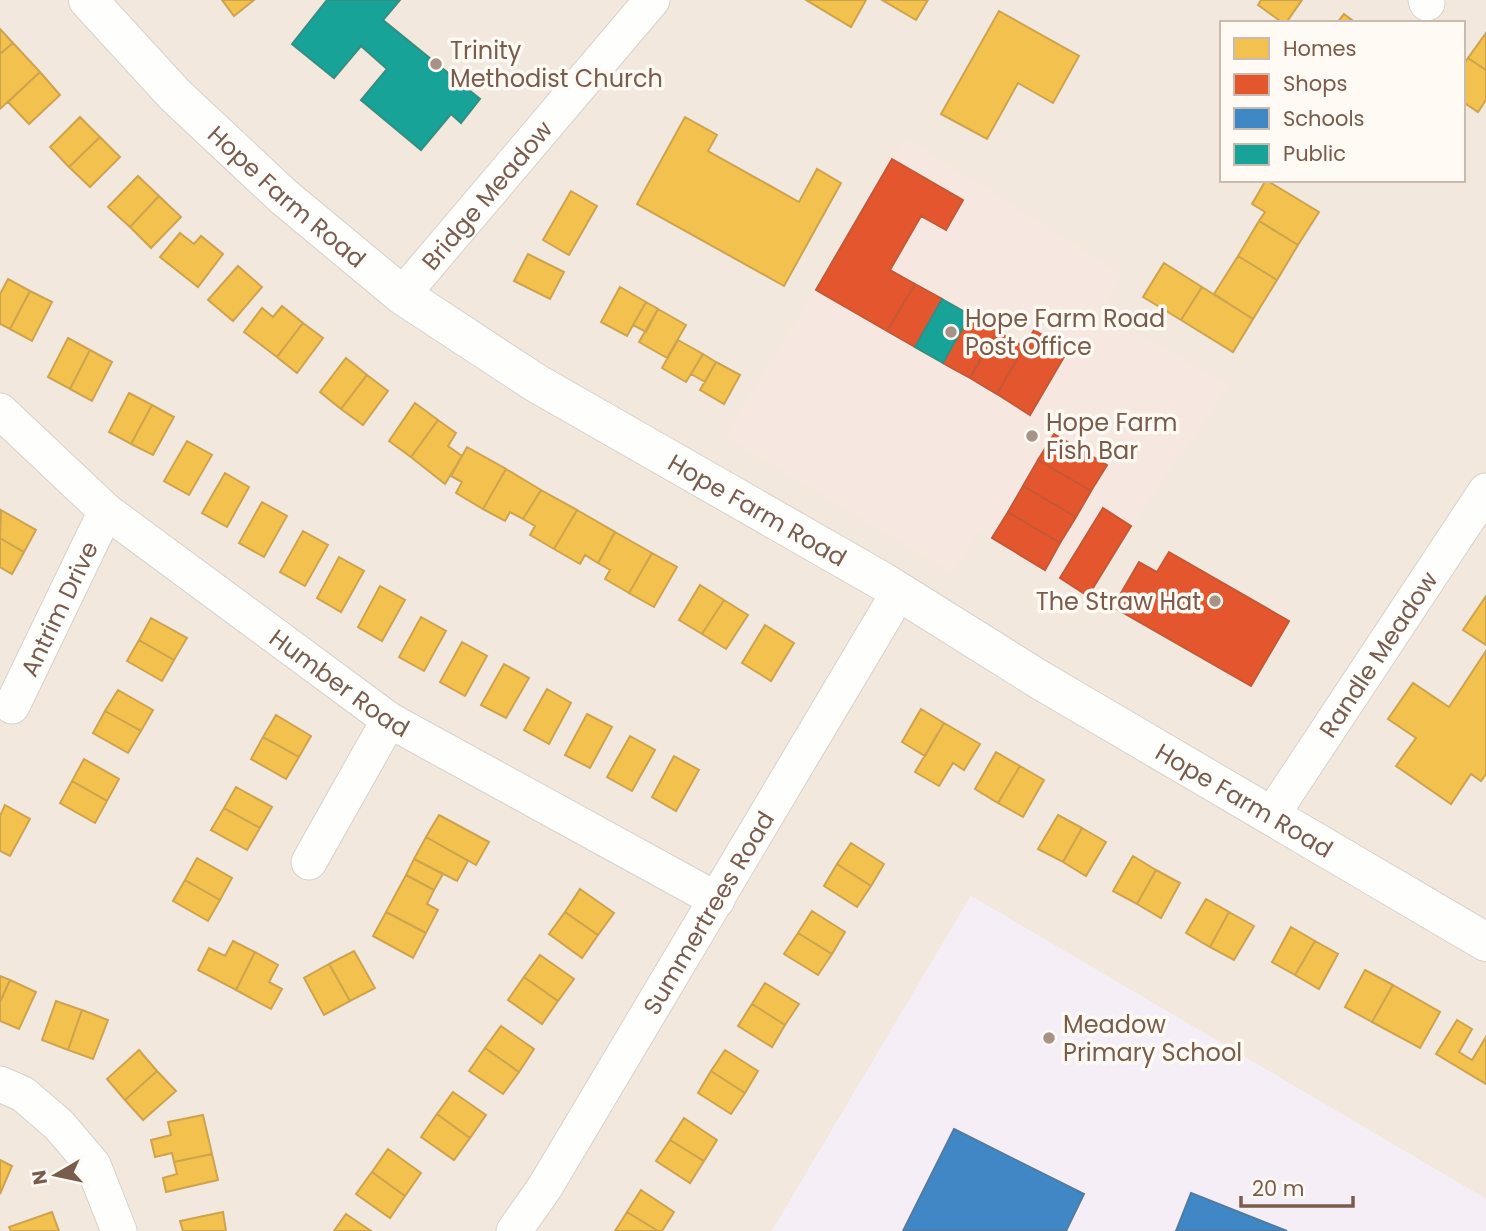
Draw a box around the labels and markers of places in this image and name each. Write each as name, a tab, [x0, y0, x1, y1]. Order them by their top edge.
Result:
place label: Trinity Methodist Church	[450, 34, 663, 95]
marker: Trinity Methodist Church	[428, 56, 444, 72]
place label: Hope Farm Road Post Office	[965, 302, 1165, 363]
marker: Hope Farm Road Post Office	[943, 324, 959, 340]
place label: Hope Farm Fish Bar	[1046, 406, 1177, 467]
marker: Hope Farm Fish Bar	[1024, 428, 1040, 444]
place label: The Straw Hat	[1036, 585, 1201, 618]
marker: The Straw Hat	[1207, 593, 1223, 609]
place label: Meadow Primary School	[1063, 1008, 1242, 1069]
marker: Meadow Primary School	[1041, 1030, 1057, 1046]

